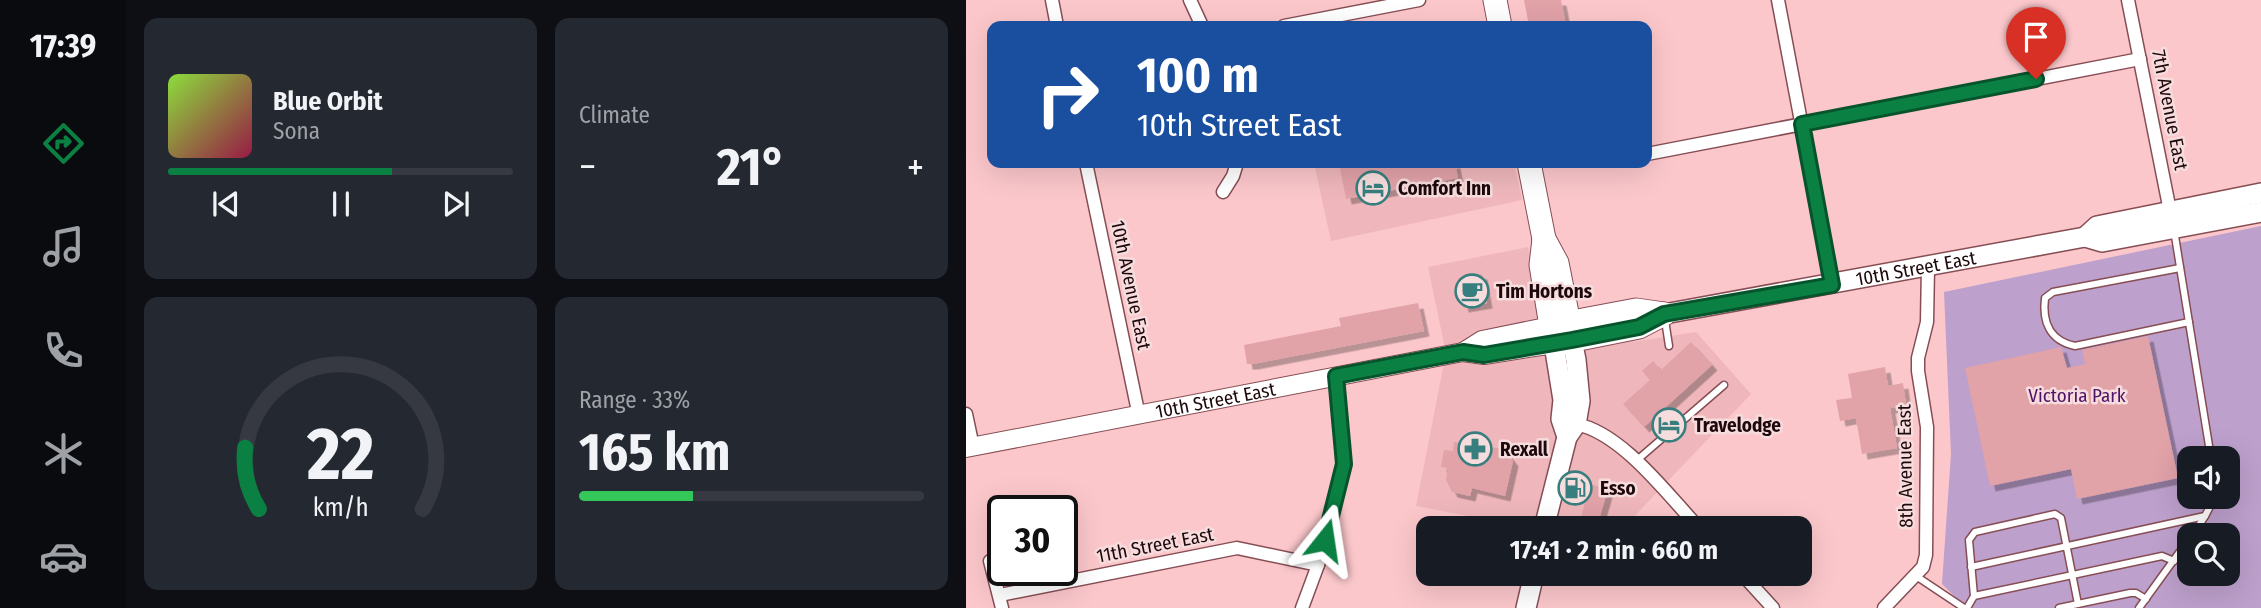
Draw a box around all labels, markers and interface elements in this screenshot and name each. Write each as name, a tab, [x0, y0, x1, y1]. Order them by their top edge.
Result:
pin	[2006, 7, 2066, 79]
icon: arrive	[2017, 18, 2055, 56]
text: 17:39	[30, 27, 96, 65]
text: 100 m	[1137, 46, 1259, 105]
street label: 7th Avenue East	[2147, 48, 2193, 173]
icon: right	[1022, 49, 1113, 140]
text: Blue Orbit	[273, 86, 383, 117]
text: Climate	[579, 101, 650, 129]
text: 10th Street East	[1137, 106, 1341, 144]
text: Sona	[273, 117, 320, 145]
icon: directions	[39, 119, 88, 168]
text: 21°	[717, 136, 786, 199]
text: −	[579, 144, 596, 190]
text: +	[907, 144, 924, 190]
hotel icon: Comfort Inn	[1354, 169, 1392, 207]
place label: Comfort Inn	[1398, 177, 1491, 200]
icon: previous	[207, 185, 245, 223]
icon: pause	[322, 185, 360, 223]
icon: next	[437, 185, 475, 223]
street label: 10th Avenue East	[1106, 218, 1156, 353]
icon: music	[39, 222, 88, 271]
street label: 10th Street East	[1854, 246, 1978, 290]
cafe icon: Tim Hortons	[1453, 272, 1491, 310]
place label: Tim Hortons	[1496, 280, 1593, 303]
icon: phone	[39, 326, 88, 375]
street label: 10th Street East	[1154, 377, 1278, 423]
park label: Victoria Park	[2028, 384, 2126, 407]
text: Range · 33%	[579, 386, 690, 414]
street label: 8th Avenue East	[1892, 403, 1918, 528]
hotel icon: Travelodge	[1650, 406, 1688, 444]
text: 22	[306, 412, 374, 499]
place label: Travelodge	[1694, 414, 1781, 437]
text: 165 km	[579, 421, 730, 484]
icon: climate	[39, 429, 88, 478]
pharmacy icon: Rexall	[1456, 430, 1494, 468]
place label: Rexall	[1500, 438, 1549, 461]
map controls	[2177, 446, 2240, 586]
button: sound	[2177, 446, 2240, 509]
fuel station icon: Esso	[1556, 469, 1594, 507]
place label: Esso	[1600, 477, 1636, 500]
text: km/h	[313, 493, 368, 523]
speed limit sign: 30	[987, 495, 1078, 586]
position arrow	[1288, 503, 1362, 577]
street label: 11th Street East	[1095, 522, 1216, 568]
button: search	[2177, 523, 2240, 586]
icon: car	[39, 532, 88, 581]
text: 17:41 · 2 min · 660 m	[1510, 535, 1718, 566]

